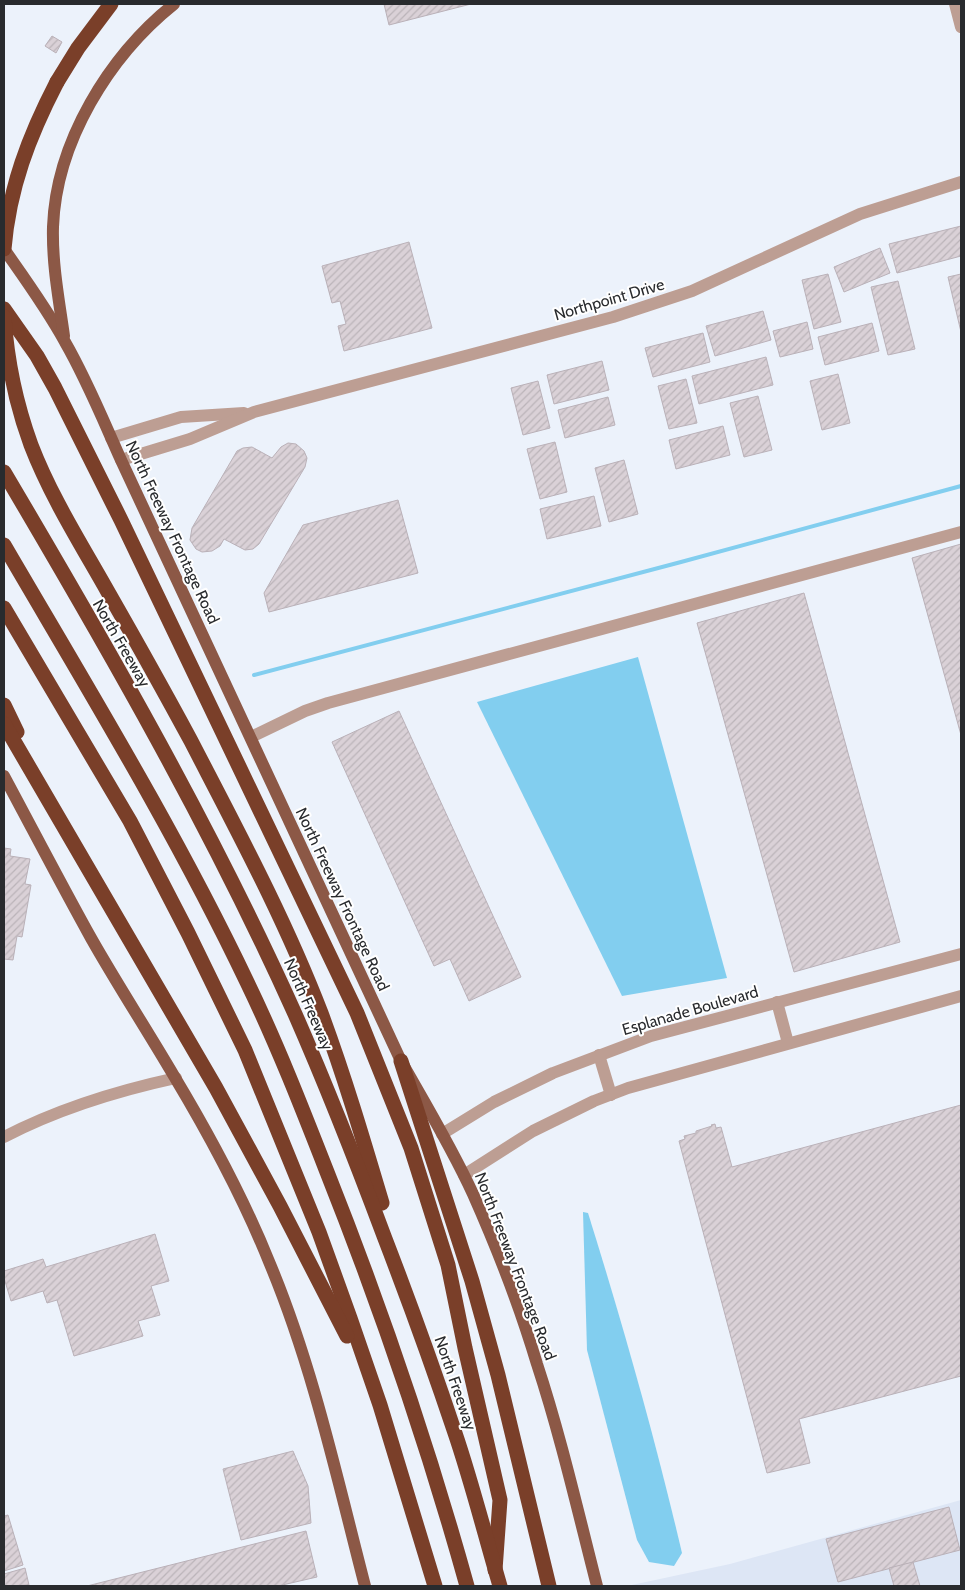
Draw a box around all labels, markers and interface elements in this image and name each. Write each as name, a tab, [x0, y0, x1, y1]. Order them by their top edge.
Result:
street label: Northpoint Drive	[552, 275, 666, 324]
street label: North Freeway Frontage Road	[122, 438, 223, 627]
street label: North Freeway	[89, 596, 154, 691]
street label: North Freeway Frontage Road	[292, 805, 393, 994]
street label: North Freeway	[280, 955, 337, 1053]
street label: Esplanade Boulevard	[620, 982, 760, 1039]
street label: North Freeway Frontage Road	[471, 1170, 560, 1363]
street label: North Freeway	[431, 1334, 481, 1433]

